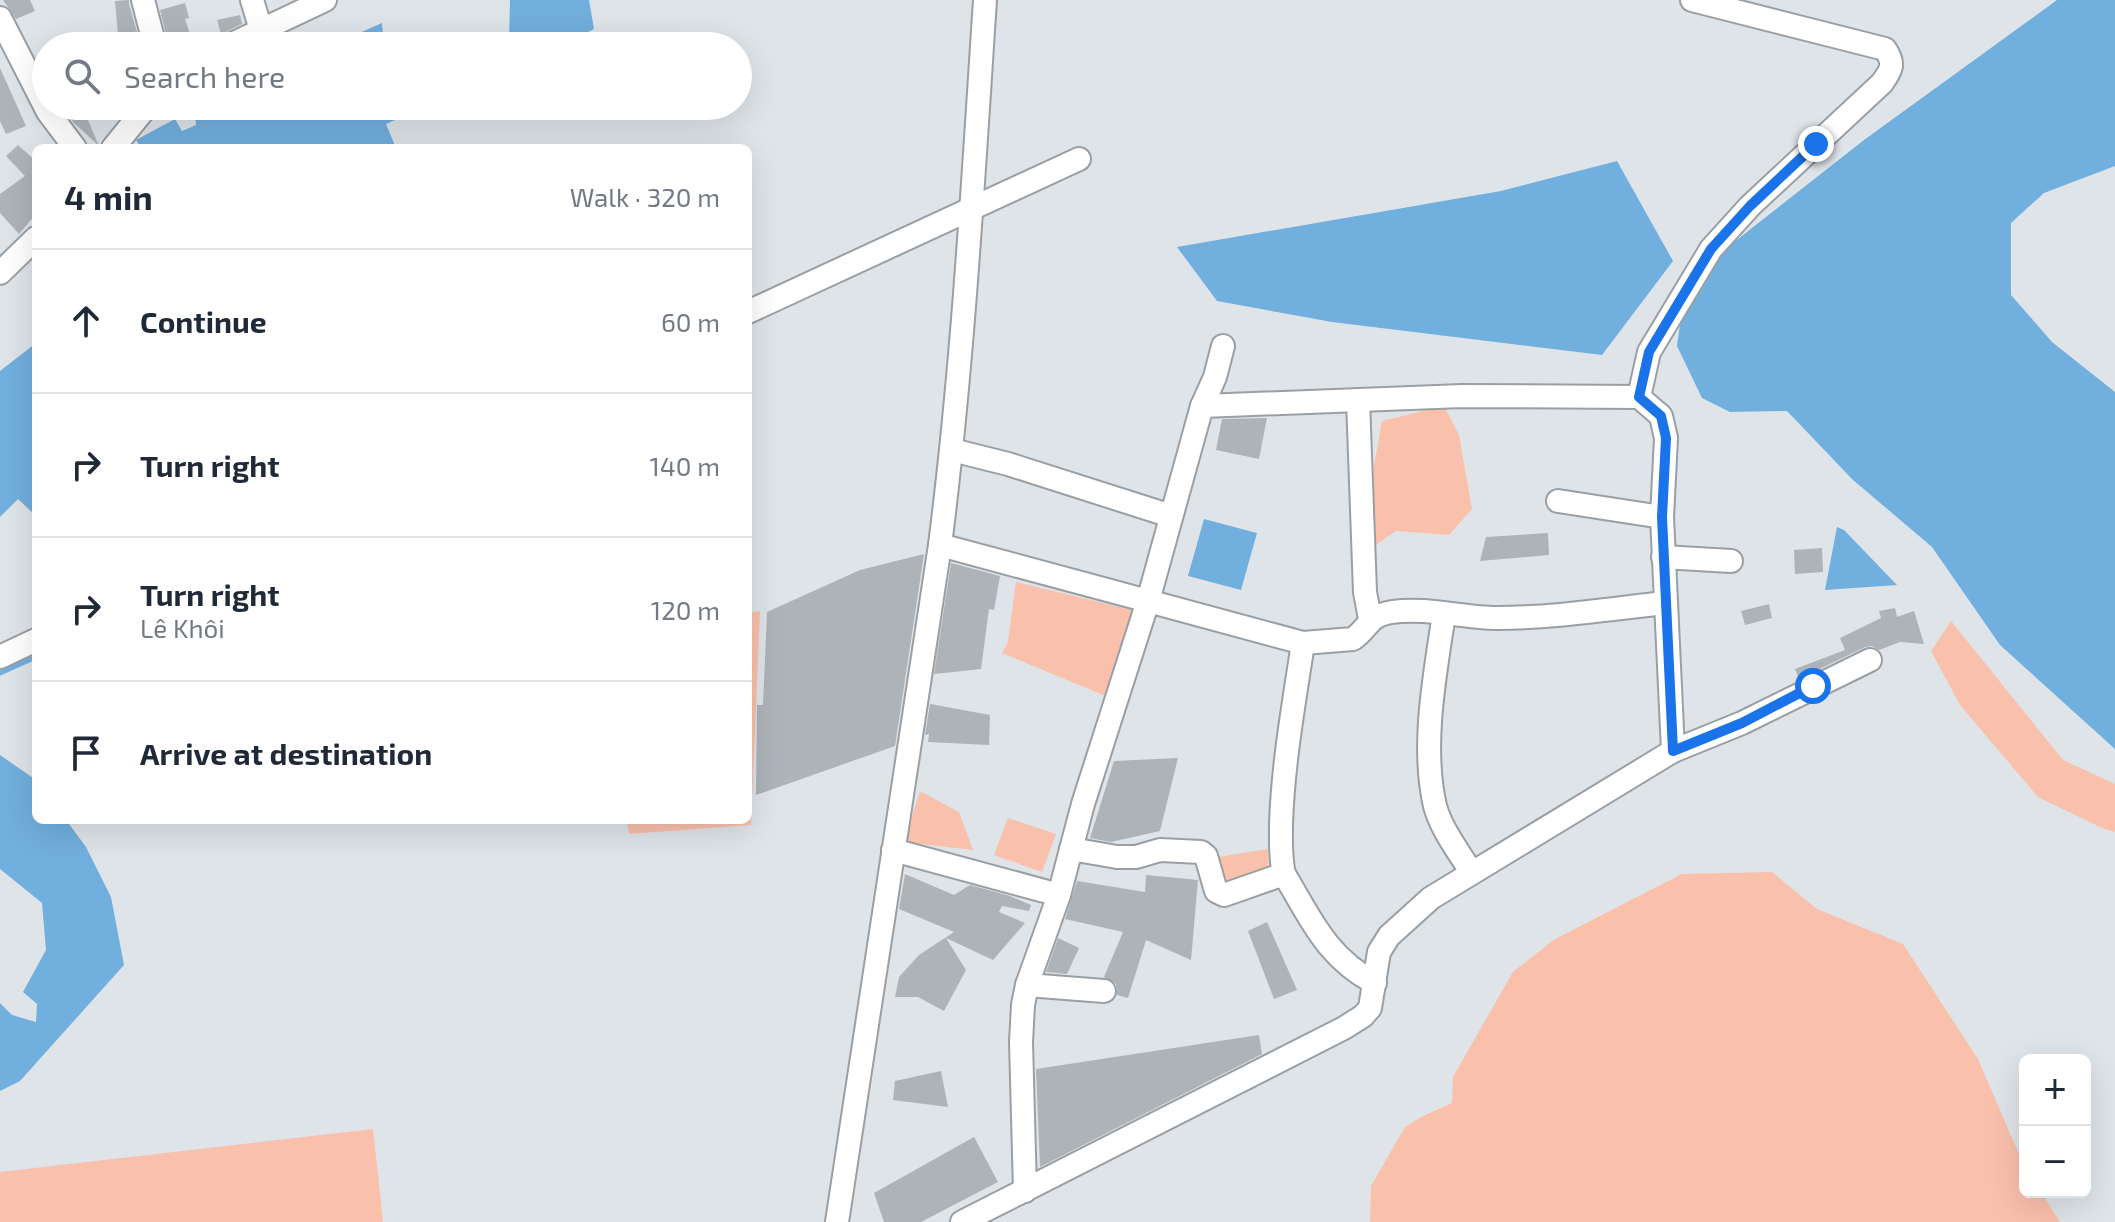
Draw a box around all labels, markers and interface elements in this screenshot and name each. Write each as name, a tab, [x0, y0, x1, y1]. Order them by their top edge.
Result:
search box	[32, 32, 752, 120]
icon: search	[60, 54, 104, 98]
text: Search here	[124, 58, 285, 94]
route end	[1798, 126, 1834, 162]
text: 4 min	[64, 176, 153, 217]
text: Walk · 320 m	[570, 181, 720, 212]
icon: ahead	[64, 299, 108, 343]
text: Continue	[140, 303, 267, 339]
text: 60 m	[661, 306, 720, 337]
icon: right	[64, 443, 108, 487]
text: Turn right	[140, 447, 280, 483]
text: 140 m	[649, 450, 720, 481]
text: Turn right	[140, 576, 280, 612]
icon: right	[64, 587, 108, 631]
text: 120 m	[651, 594, 720, 625]
text: Lê Khôi	[140, 612, 225, 643]
route start	[1795, 668, 1831, 704]
icon: arrive	[64, 731, 108, 775]
text: Arrive at destination	[140, 735, 432, 771]
map controls	[2019, 1054, 2091, 1198]
button: +	[2019, 1054, 2091, 1126]
button: −	[2019, 1126, 2091, 1198]

